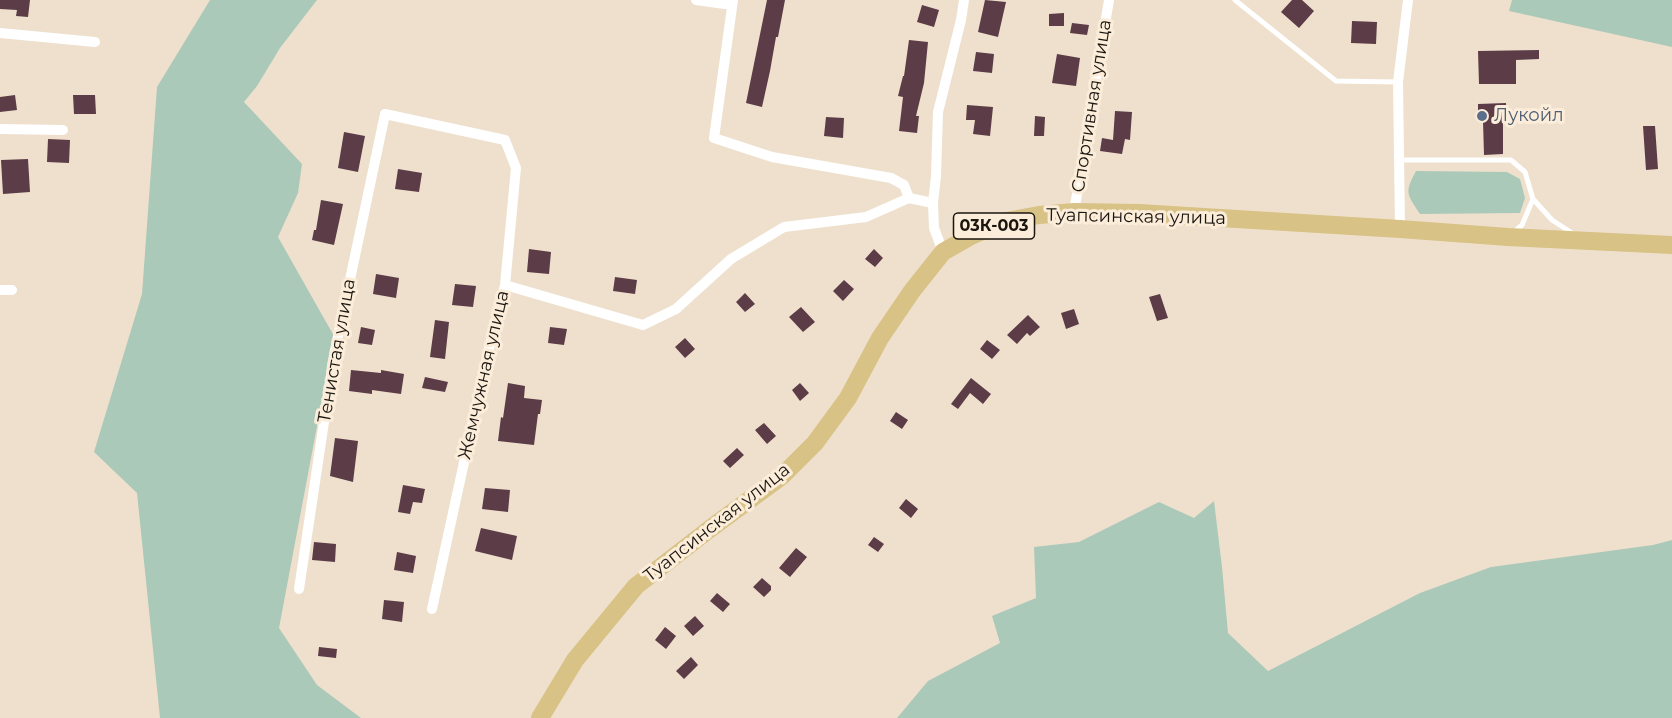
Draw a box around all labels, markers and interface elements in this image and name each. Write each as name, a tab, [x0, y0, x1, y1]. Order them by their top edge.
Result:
street label: Спортивная улица	[1068, 18, 1116, 194]
place label: Лукойл	[1494, 105, 1564, 127]
marker: Лукойл	[1475, 109, 1489, 123]
street label: Туапсинская улица	[1046, 205, 1226, 229]
road number: 03К-003	[954, 213, 1034, 239]
street label: Тенистая улица	[314, 277, 360, 425]
street label: Жемчужная улица	[454, 288, 514, 462]
street label: Туапсинская улица	[640, 459, 794, 587]

